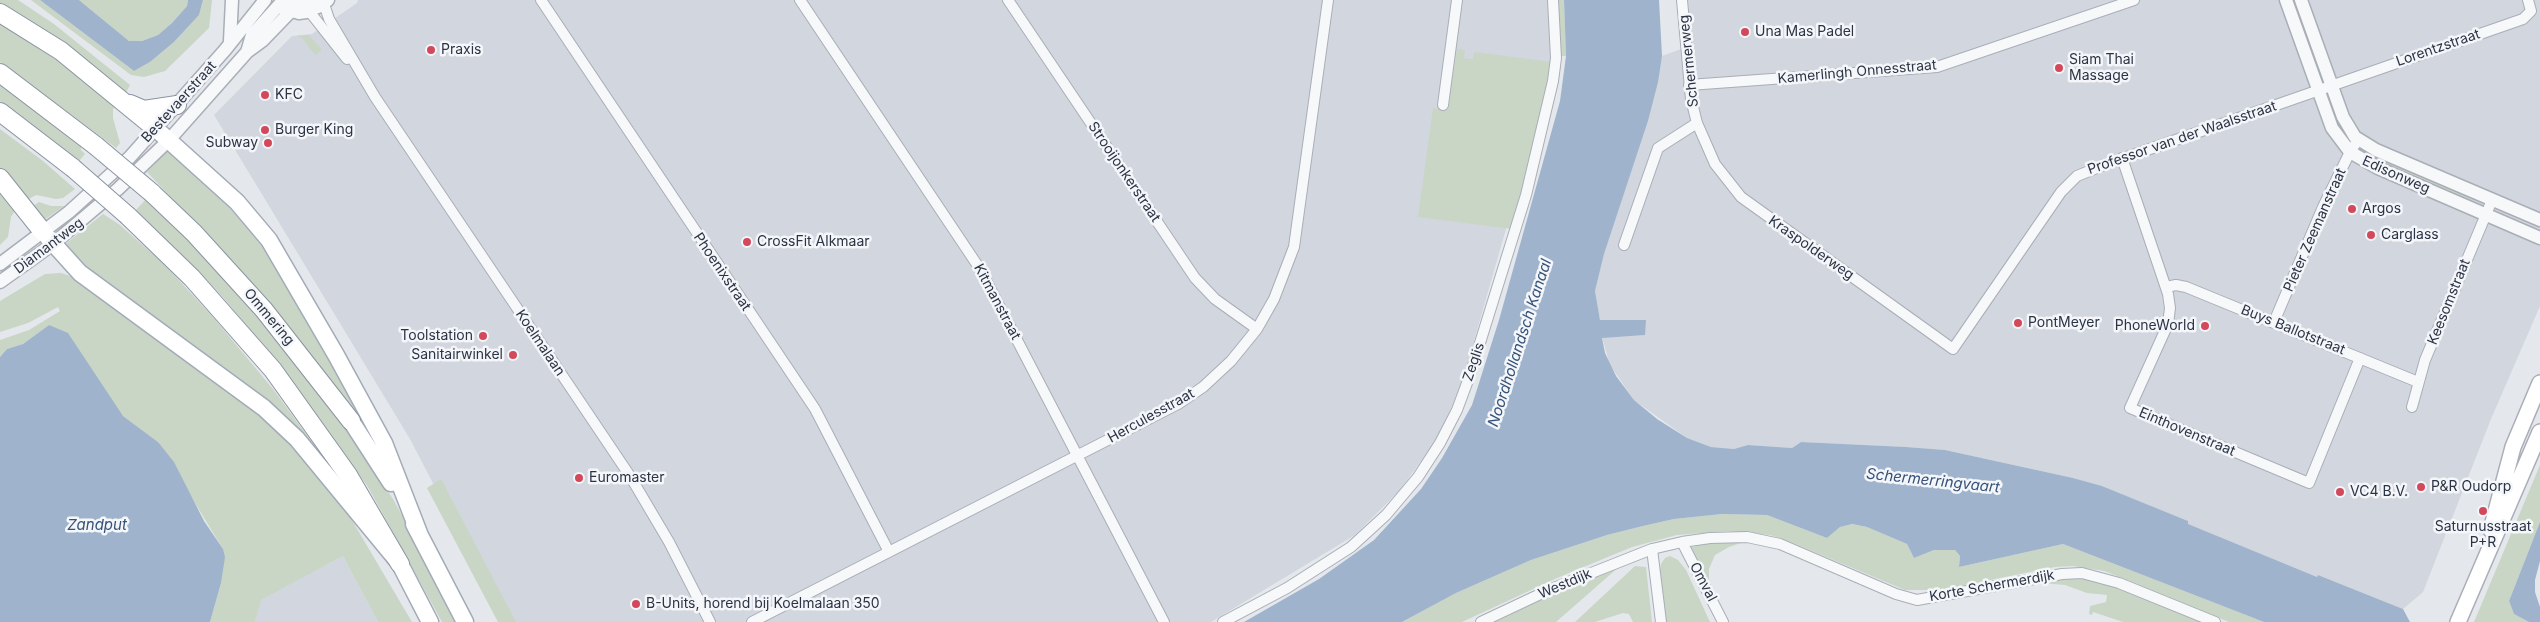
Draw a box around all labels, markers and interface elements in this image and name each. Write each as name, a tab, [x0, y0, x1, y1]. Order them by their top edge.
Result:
street label: Schermerweg	[1676, 14, 1702, 108]
place label: Una Mas Padel	[1755, 24, 1854, 40]
marker: Una Mas Padel	[1739, 26, 1751, 38]
street label: Lorentzstraat	[2394, 26, 2482, 70]
place label: Praxis	[441, 42, 481, 58]
marker: Praxis	[425, 44, 437, 56]
place label: Siam Thai Massage	[2069, 52, 2134, 84]
street label: Kamerlingh Onnesstraat	[1777, 57, 1937, 87]
street label: Bestevaerstraat	[138, 58, 220, 146]
marker: Siam Thai Massage	[2053, 62, 2065, 74]
place label: KFC	[275, 87, 303, 103]
marker: KFC	[259, 89, 271, 101]
street label: Professor van der Waalsstraat	[2085, 98, 2279, 178]
street label: Strooijonkerstraat	[1084, 119, 1164, 225]
place label: Burger King	[275, 122, 353, 138]
marker: Burger King	[259, 124, 271, 136]
place label: Subway	[205, 135, 258, 151]
marker: Subway	[262, 137, 274, 149]
street label: Edisonweg	[2360, 153, 2432, 197]
street label: Pieter Zeemanstraat	[2280, 166, 2350, 294]
place label: Argos	[2362, 201, 2401, 217]
marker: Argos	[2346, 203, 2358, 215]
street label: Kraspolderweg	[1765, 212, 1857, 284]
street label: Diamantweg	[11, 214, 87, 278]
place label: Carglass	[2381, 227, 2439, 243]
marker: Carglass	[2365, 229, 2377, 241]
street label: Phoenixstraat	[690, 230, 754, 314]
place label: CrossFit Alkmaar	[757, 234, 870, 250]
marker: CrossFit Alkmaar	[741, 236, 753, 248]
water label: Noordhollandsch Kanaal	[1484, 257, 1556, 429]
street label: Keesomstraat	[2424, 257, 2474, 347]
street label: Kitmanstraat	[970, 261, 1024, 343]
street label: Ommering	[240, 285, 298, 349]
street label: Buys Ballotstraat	[2238, 301, 2348, 359]
street label: Koelmalaan	[512, 307, 568, 379]
place label: PontMeyer	[2028, 315, 2100, 331]
marker: PontMeyer	[2012, 317, 2024, 329]
place label: PhoneWorld	[2115, 318, 2195, 334]
marker: PhoneWorld	[2199, 320, 2211, 332]
place label: Toolstation	[400, 328, 473, 344]
marker: Toolstation	[477, 330, 489, 342]
street label: Zeglis	[1460, 340, 1488, 384]
place label: Sanitairwinkel	[411, 347, 503, 363]
marker: Sanitairwinkel	[507, 349, 519, 361]
street label: Herculesstraat	[1105, 385, 1197, 447]
street label: Einthovenstraat	[2136, 404, 2238, 460]
water label: Schermerringvaart	[1865, 465, 2001, 497]
place label: Euromaster	[589, 470, 665, 486]
marker: Euromaster	[573, 472, 585, 484]
place label: P&R Oudorp	[2431, 479, 2511, 495]
marker: P&R Oudorp	[2415, 481, 2427, 493]
place label: VC4 B.V.	[2350, 484, 2408, 500]
marker: VC4 B.V.	[2334, 486, 2346, 498]
marker: Saturnusstraat P+R	[2477, 505, 2489, 517]
water label: Zandput	[67, 516, 127, 534]
place label: Saturnusstraat P+R	[2435, 519, 2531, 552]
street label: Omval	[1686, 560, 1720, 604]
street label: Westdijk	[1536, 565, 1594, 603]
street label: Korte Schermerdijk	[1928, 567, 2056, 605]
place label: B-Units, horend bij Koelmalaan 350	[646, 596, 880, 612]
marker: B-Units, horend bij Koelmalaan 350	[630, 598, 642, 610]

